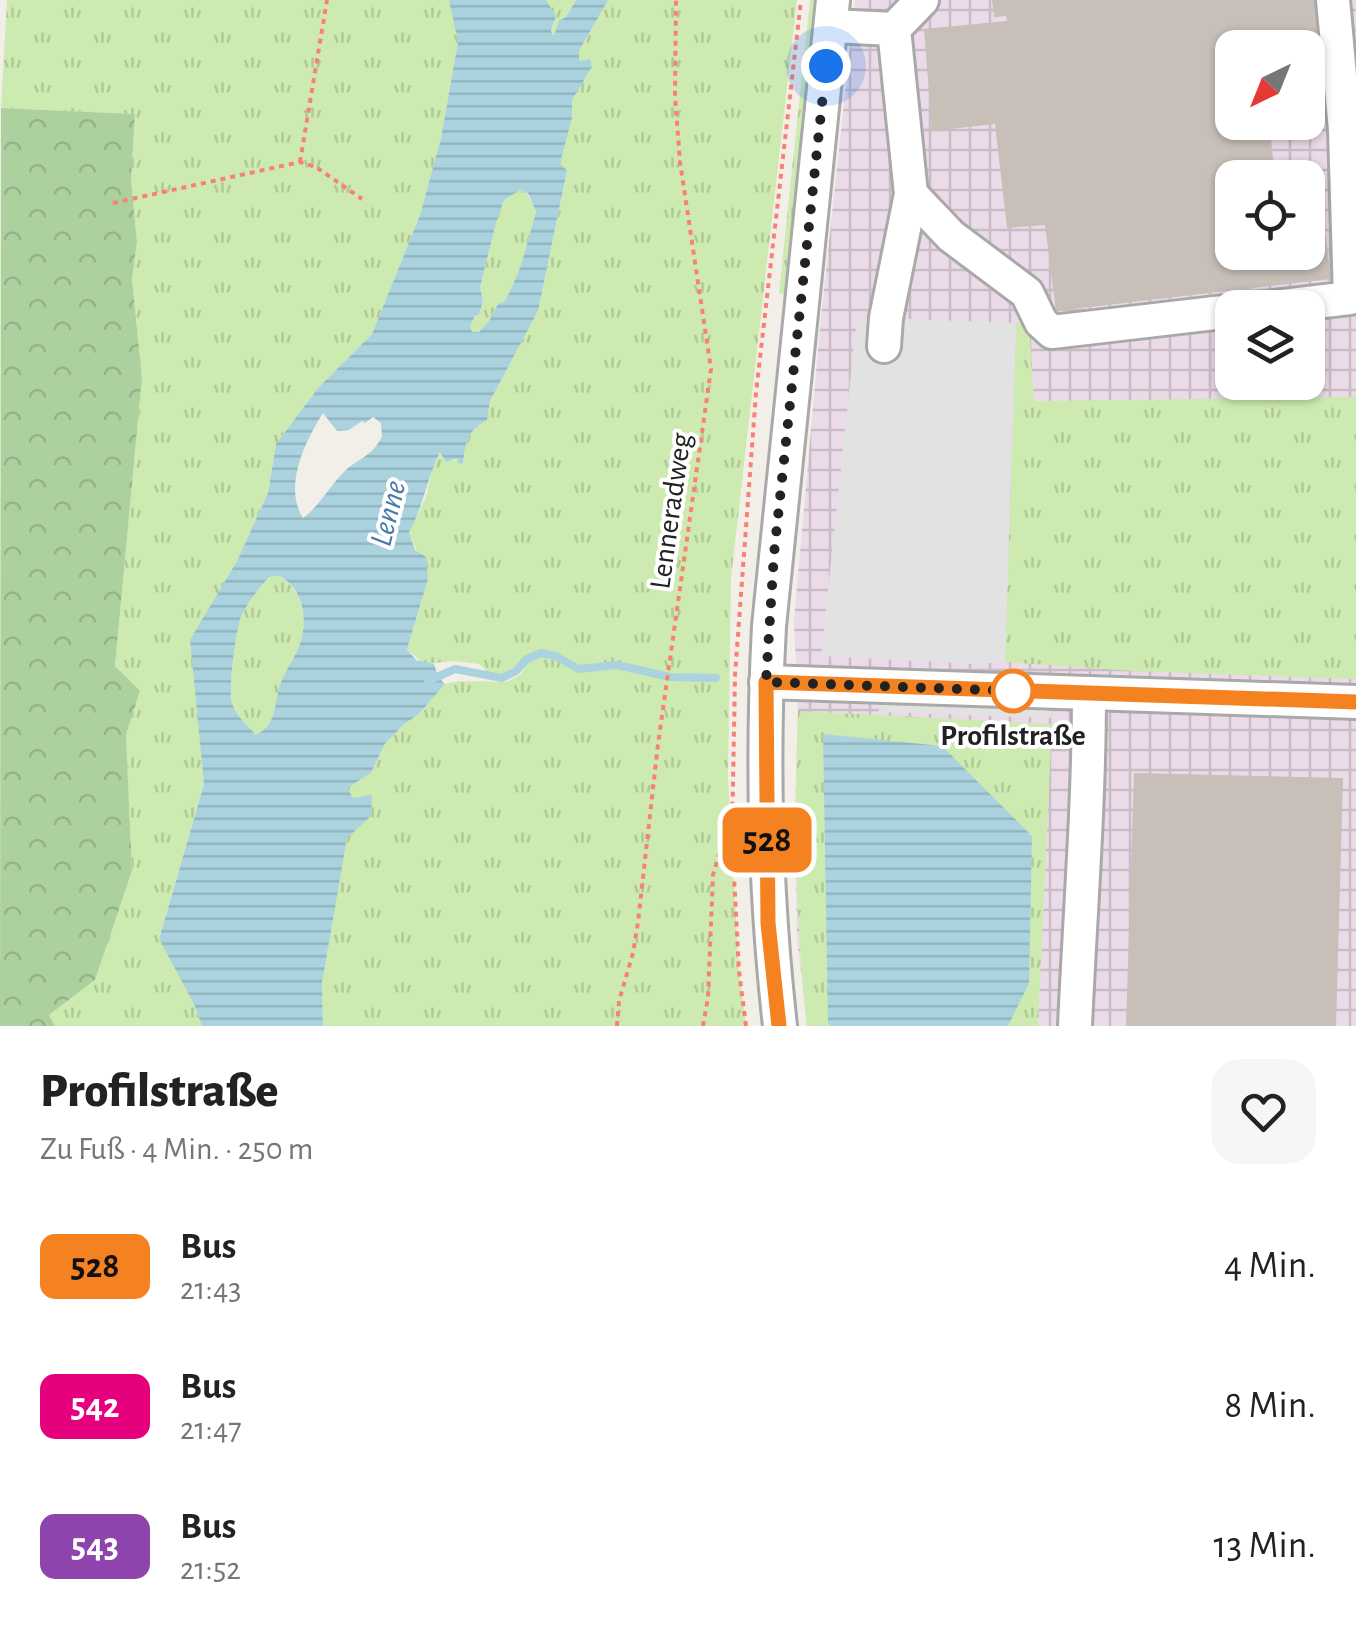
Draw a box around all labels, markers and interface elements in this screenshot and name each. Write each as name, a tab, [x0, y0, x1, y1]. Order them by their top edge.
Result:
north arrow	[1215, 30, 1325, 140]
map controls	[1215, 30, 1325, 400]
your location	[801, 41, 851, 91]
button: locate	[1215, 160, 1325, 270]
button: layers	[1215, 290, 1325, 400]
street label: Lenneradweg	[645, 431, 697, 591]
water label: Lenne	[364, 477, 412, 549]
marker: Profilstraße	[992, 670, 1034, 712]
place label: Profilstraße	[940, 721, 1086, 751]
line badge: 528	[710, 808, 824, 872]
text: 528	[743, 823, 791, 858]
button: heart	[1211, 1059, 1316, 1164]
text: Profilstraße	[40, 1068, 278, 1116]
text: Zu Fuß · 4 Min. · 250 m	[40, 1133, 313, 1165]
text: Bus	[180, 1228, 236, 1266]
text: 4 Min.	[1224, 1247, 1316, 1285]
text: 528	[71, 1249, 119, 1284]
text: 21:43	[180, 1273, 241, 1305]
text: Bus	[180, 1368, 236, 1406]
text: 8 Min.	[1224, 1387, 1316, 1425]
text: 542	[70, 1389, 120, 1424]
text: 21:47	[180, 1413, 242, 1445]
text: Bus	[180, 1508, 236, 1546]
text: 13 Min.	[1214, 1527, 1316, 1565]
text: 543	[71, 1529, 119, 1564]
text: 21:52	[180, 1553, 241, 1585]

